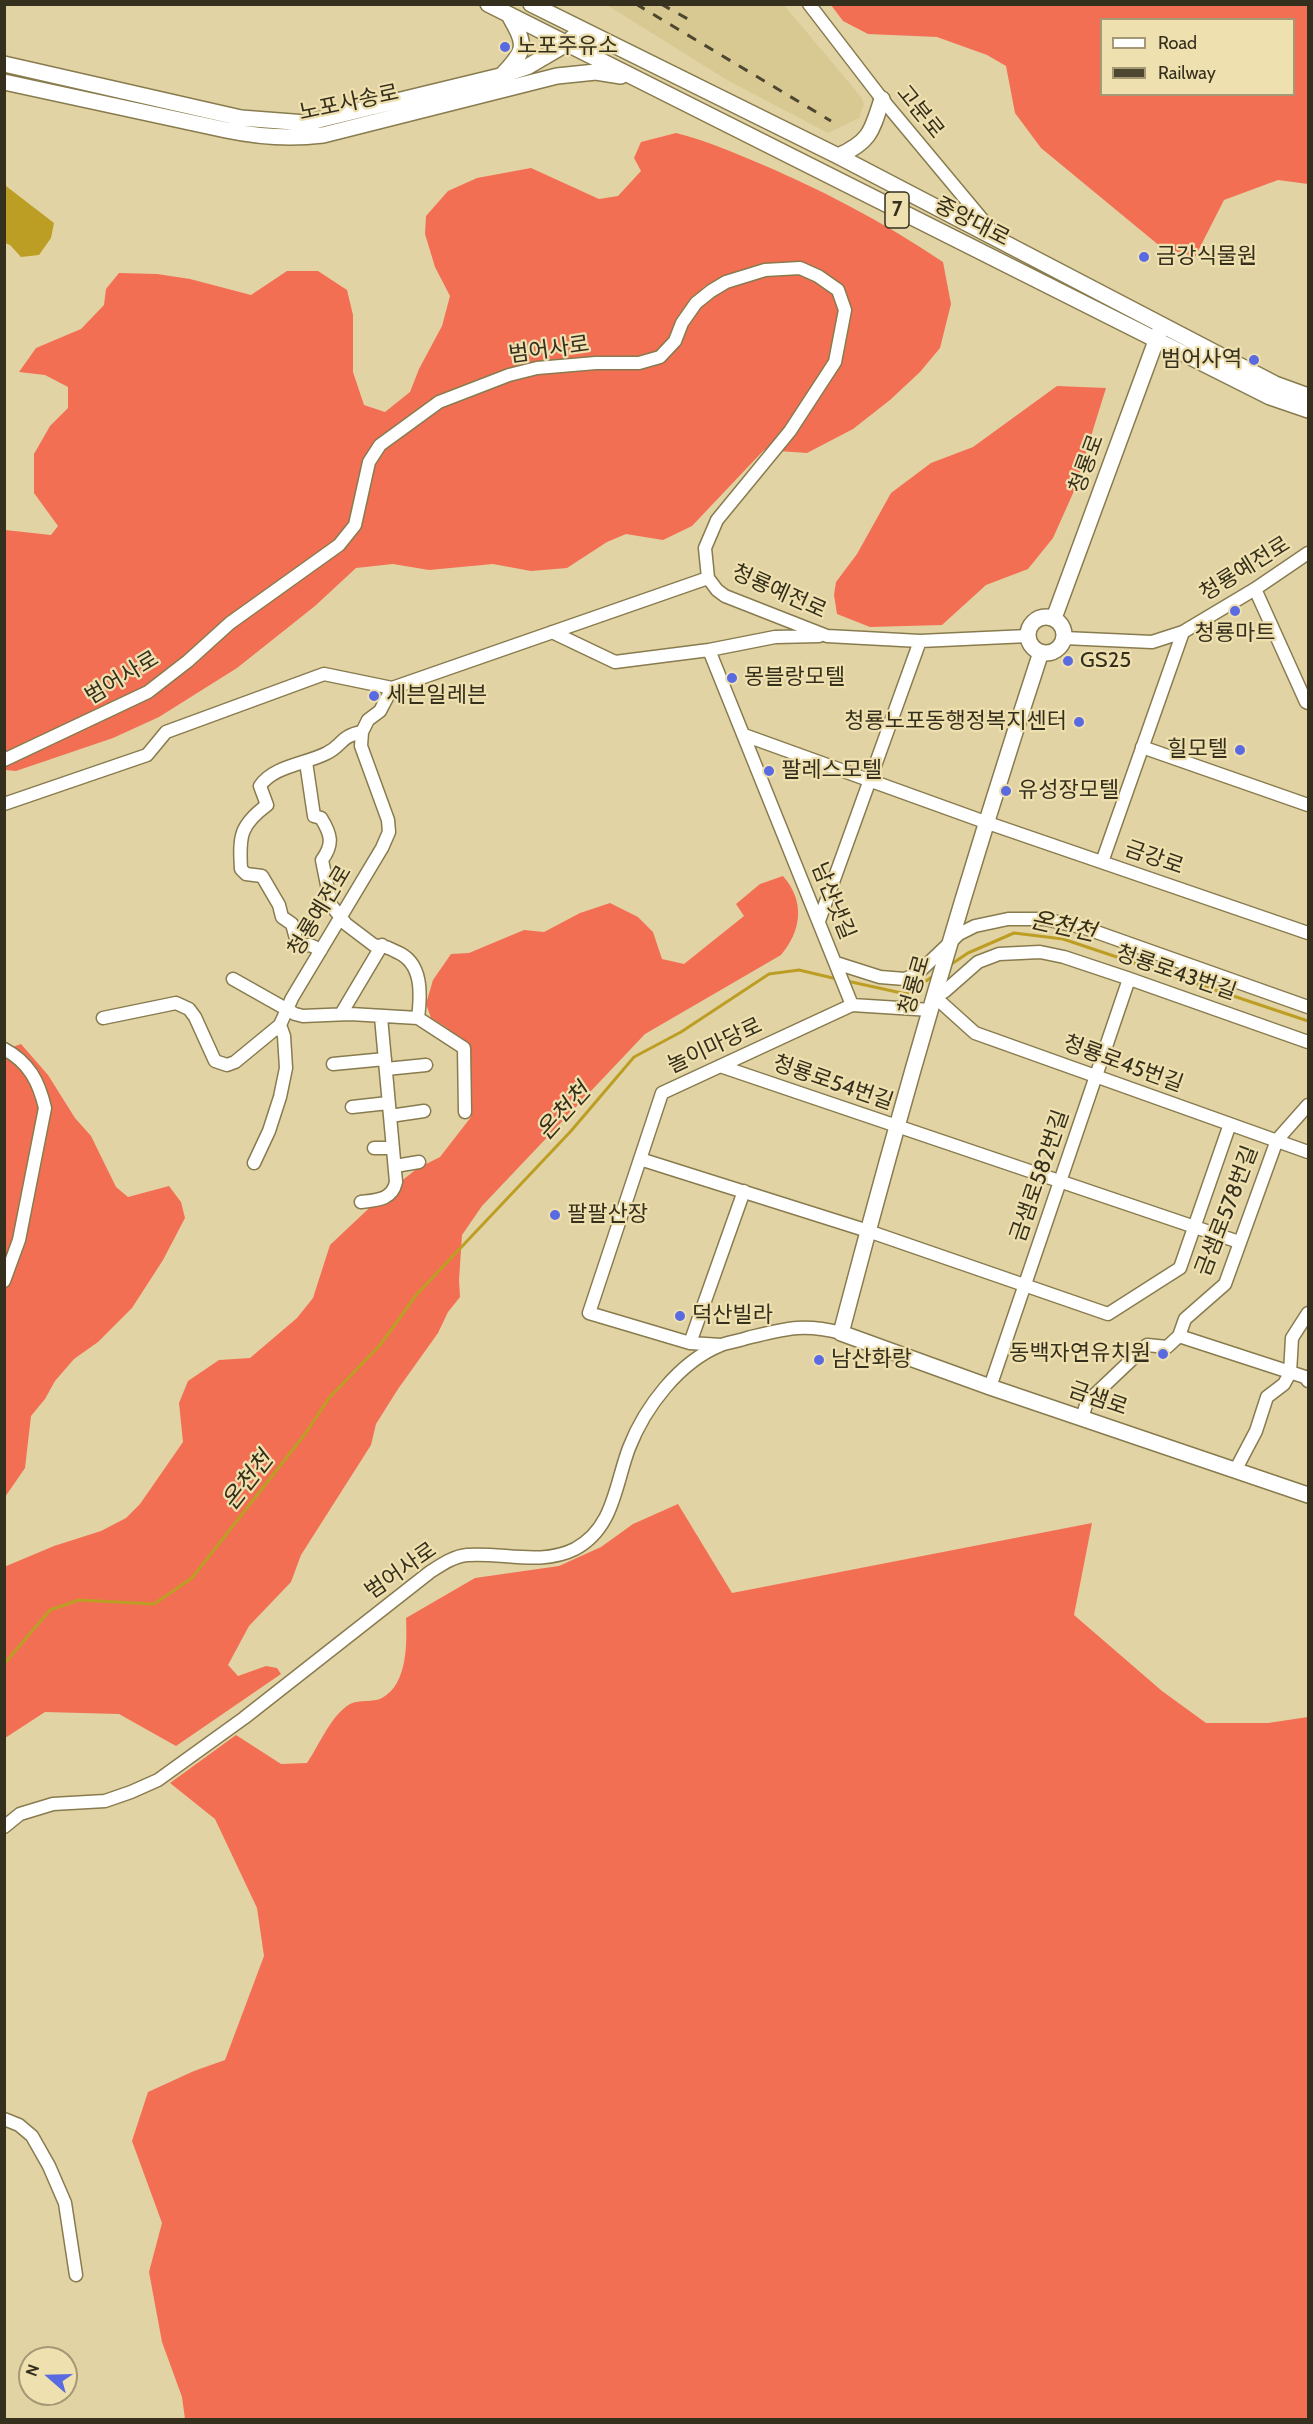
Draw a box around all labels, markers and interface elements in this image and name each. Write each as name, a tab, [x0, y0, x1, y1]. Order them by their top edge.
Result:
legend	[1100, 18, 1295, 96]
text: Road	[1158, 32, 1197, 54]
place label: 노포주유소	[517, 34, 618, 60]
marker: 노포주유소	[498, 40, 512, 54]
text: Railway	[1158, 62, 1216, 84]
street label: 노포사송로	[297, 80, 401, 126]
street label: 고분로	[891, 80, 949, 144]
road number: 7	[885, 192, 909, 228]
street label: 중앙대로	[930, 192, 1014, 252]
place label: 금강식물원	[1156, 244, 1257, 270]
marker: 금강식물원	[1137, 250, 1151, 264]
street label: 범어사로	[507, 331, 591, 369]
place label: 범어사역	[1161, 347, 1242, 373]
marker: 범어사역	[1247, 353, 1261, 367]
street label: 청룡로	[1064, 431, 1110, 497]
street label: 청룡예전로	[1195, 531, 1295, 607]
street label: 청룡예전로	[727, 559, 831, 625]
marker: 청룡마트	[1228, 604, 1242, 618]
place label: 청룡마트	[1195, 621, 1275, 647]
street label: 범어사로	[81, 646, 163, 710]
place label: GS25	[1080, 648, 1131, 674]
marker: GS25	[1061, 654, 1075, 668]
place label: 몽블랑모텔	[744, 665, 845, 691]
marker: 몽블랑모텔	[725, 671, 739, 685]
place label: 세븐일레븐	[386, 683, 487, 709]
marker: 세븐일레븐	[367, 689, 381, 703]
place label: 청룡노포동행정복지센터	[844, 709, 1067, 735]
marker: 청룡노포동행정복지센터	[1072, 715, 1086, 729]
place label: 힐모텔	[1167, 737, 1228, 763]
marker: 힐모텔	[1233, 743, 1247, 757]
place label: 팔레스모텔	[781, 758, 882, 784]
marker: 팔레스모텔	[762, 764, 776, 778]
place label: 유성장모텔	[1018, 778, 1119, 804]
marker: 유성장모텔	[999, 784, 1013, 798]
street label: 금강로	[1121, 836, 1187, 880]
street label: 남산냇길	[806, 859, 860, 943]
street label: 청룡예전로	[283, 861, 357, 961]
water label: 온천천	[1028, 906, 1098, 948]
street label: 청룡로43번길	[1112, 940, 1240, 1006]
street label: 청룡로	[894, 952, 936, 1018]
street label: 놀이마당로	[664, 1013, 766, 1079]
street label: 청룡로45번길	[1059, 1030, 1187, 1098]
street label: 청룡로54번길	[769, 1050, 897, 1116]
water label: 온천천	[531, 1078, 597, 1146]
street label: 금샘로582번길	[1005, 1106, 1075, 1246]
street label: 금샘로578번길	[1190, 1142, 1264, 1280]
place label: 팔팔산장	[567, 1202, 648, 1228]
marker: 팔팔산장	[548, 1208, 562, 1222]
place label: 덕산빌라	[692, 1303, 773, 1329]
marker: 덕산빌라	[673, 1309, 687, 1323]
place label: 동백자연유치원	[1009, 1341, 1151, 1367]
place label: 남산화랑	[831, 1347, 912, 1373]
marker: 동백자연유치원	[1156, 1347, 1170, 1361]
marker: 남산화랑	[812, 1353, 826, 1367]
street label: 금샘로	[1065, 1377, 1131, 1421]
water label: 온천천	[216, 1446, 280, 1516]
street label: 범어사로	[360, 1537, 442, 1605]
north arrow	[18, 2346, 78, 2406]
text: N	[22, 2362, 43, 2379]

